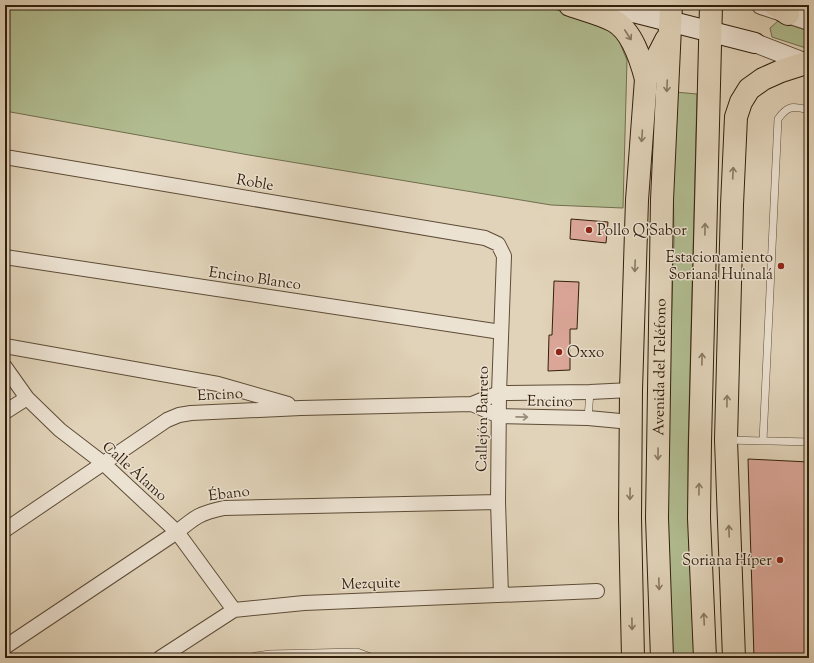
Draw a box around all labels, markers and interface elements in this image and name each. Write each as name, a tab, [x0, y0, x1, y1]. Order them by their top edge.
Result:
one-way arrow	[624, 30, 632, 41]
one-way arrow	[663, 79, 671, 92]
one-way arrow	[638, 129, 645, 142]
one-way arrow	[729, 167, 737, 180]
street label: Roble	[234, 170, 275, 197]
place label: Pollo Q'Sabor	[597, 221, 687, 242]
one-way arrow	[701, 223, 709, 236]
marker: Pollo Q'Sabor	[584, 225, 594, 235]
place label: Estacionamiento Soriana Huinalá	[666, 248, 773, 286]
one-way arrow	[631, 259, 639, 272]
marker: Estacionamiento Soriana Huinalá	[776, 261, 786, 271]
street label: Encino Blanco	[207, 263, 302, 296]
street label: Avenida del Teléfono	[649, 298, 672, 436]
place label: Oxxo	[567, 343, 604, 364]
marker: Oxxo	[554, 347, 564, 357]
one-way arrow	[698, 353, 706, 366]
street label: Callejón Barreto	[472, 366, 495, 472]
street label: Encino	[197, 384, 243, 407]
street label: Encino	[527, 392, 573, 413]
one-way arrow	[723, 395, 731, 408]
one-way arrow	[515, 413, 528, 421]
street label: Calle Álamo	[97, 436, 172, 507]
one-way arrow	[654, 447, 662, 460]
street label: Ébano	[207, 481, 251, 507]
one-way arrow	[695, 483, 703, 496]
one-way arrow	[626, 487, 634, 500]
one-way arrow	[726, 525, 733, 538]
place label: Soriana Híper	[682, 551, 772, 572]
marker: Soriana Híper	[775, 555, 785, 565]
street label: Mezquite	[341, 573, 401, 596]
one-way arrow	[655, 577, 663, 590]
one-way arrow	[700, 613, 707, 626]
one-way arrow	[628, 617, 636, 630]

